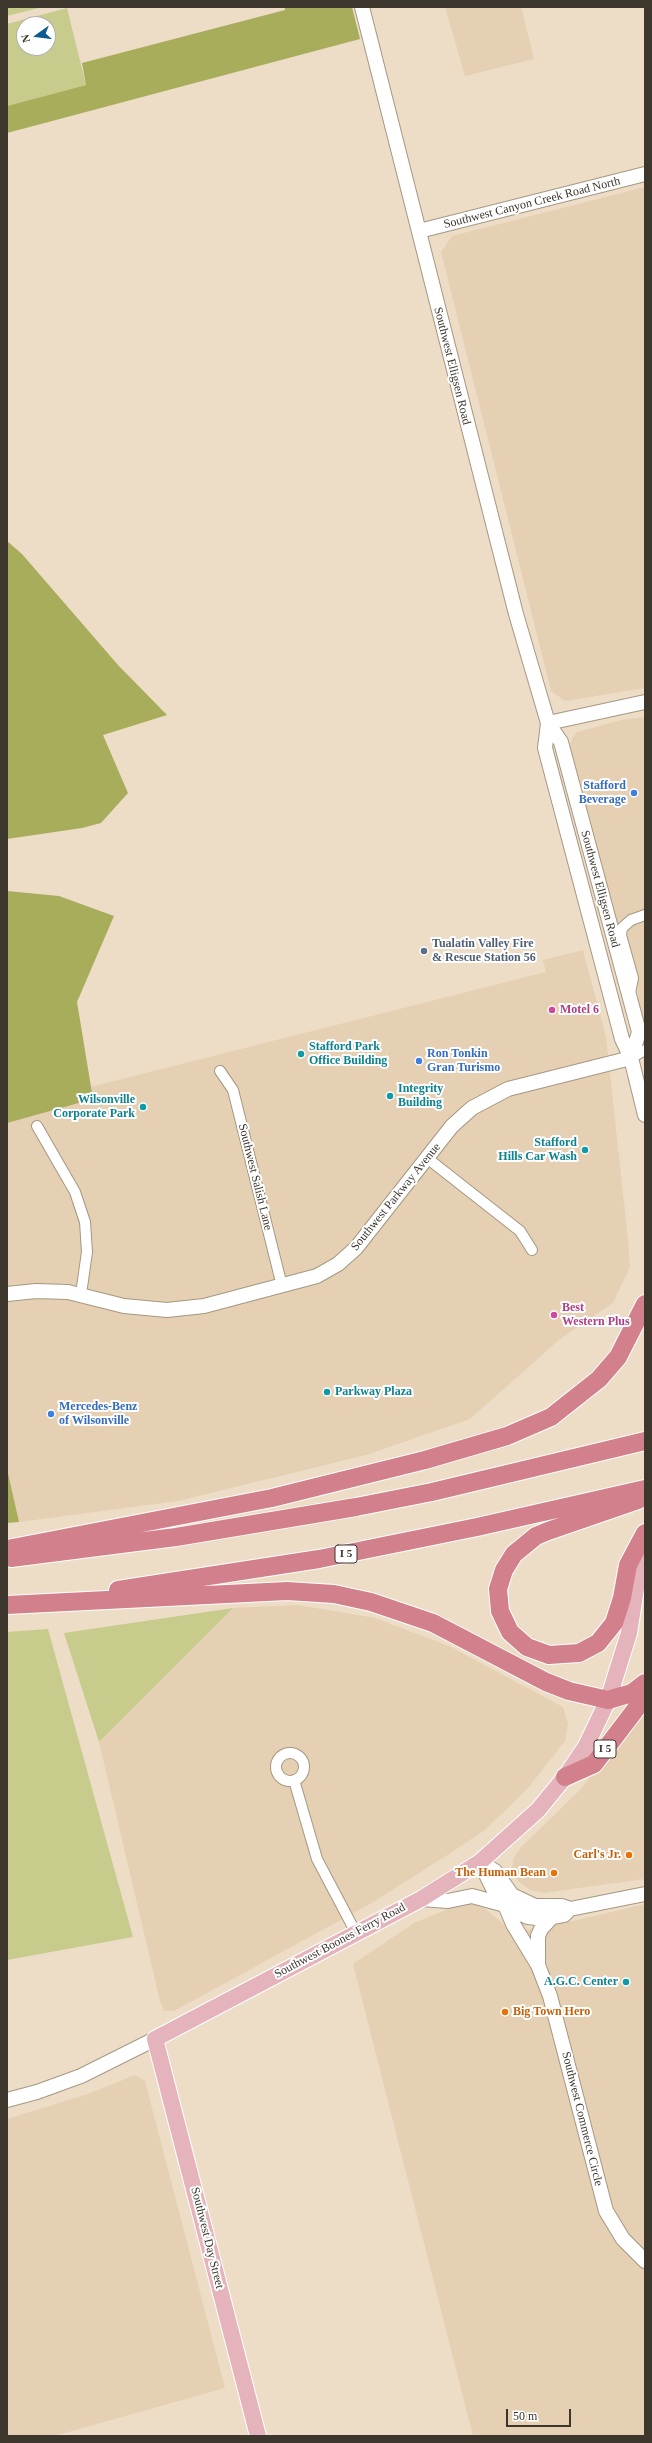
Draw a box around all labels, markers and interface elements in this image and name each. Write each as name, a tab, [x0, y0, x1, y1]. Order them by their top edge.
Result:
north arrow	[16, 16, 56, 56]
text: N	[19, 33, 32, 44]
street label: Southwest Canyon Creek Road North	[442, 174, 622, 232]
street label: Southwest Elligsen Road	[430, 306, 474, 426]
place label: Stafford Beverage	[579, 779, 626, 807]
marker: Stafford Beverage	[629, 788, 639, 798]
street label: Southwest Elligsen Road	[577, 829, 623, 949]
place label: Tualatin Valley Fire & Rescue Station 56	[432, 937, 536, 965]
marker: Tualatin Valley Fire & Rescue Station 56	[419, 946, 429, 956]
place label: Motel 6	[560, 1003, 599, 1017]
marker: Motel 6	[547, 1005, 557, 1015]
place label: Stafford Park Office Building	[309, 1040, 387, 1068]
place label: Ron Tonkin Gran Turismo	[427, 1047, 500, 1075]
marker: Stafford Park Office Building	[296, 1049, 306, 1059]
marker: Ron Tonkin Gran Turismo	[414, 1056, 424, 1066]
place label: Integrity Building	[398, 1082, 443, 1110]
marker: Integrity Building	[385, 1091, 395, 1101]
place label: Wilsonville Corporate Park	[53, 1093, 135, 1121]
marker: Wilsonville Corporate Park	[138, 1102, 148, 1112]
street label: Southwest Salish Lane	[235, 1122, 275, 1232]
place label: Stafford Hills Car Wash	[498, 1136, 577, 1164]
street label: Southwest Parkway Avenue	[348, 1140, 444, 1254]
marker: Stafford Hills Car Wash	[580, 1145, 590, 1155]
place label: Best Western Plus	[562, 1301, 630, 1329]
marker: Best Western Plus	[549, 1310, 559, 1320]
place label: Parkway Plaza	[335, 1385, 412, 1399]
marker: Parkway Plaza	[322, 1387, 332, 1397]
place label: Mercedes-Benz of Wilsonville	[59, 1400, 137, 1428]
marker: Mercedes-Benz of Wilsonville	[46, 1409, 56, 1419]
road number: I 5	[335, 1545, 357, 1563]
road number: I 5	[594, 1740, 616, 1758]
place label: Carl's Jr.	[573, 1848, 621, 1862]
marker: Carl's Jr.	[624, 1850, 634, 1860]
place label: The Human Bean	[455, 1866, 546, 1880]
marker: The Human Bean	[549, 1868, 559, 1878]
street label: Southwest Boones Ferry Road	[272, 1900, 408, 1982]
place label: A.G.C. Center	[544, 1975, 618, 1989]
marker: A.G.C. Center	[621, 1977, 631, 1987]
place label: Big Town Hero	[513, 2005, 590, 2019]
marker: Big Town Hero	[500, 2007, 510, 2017]
street label: Southwest Commerce Circle	[558, 2050, 606, 2188]
street label: Southwest Day Street	[187, 2186, 227, 2290]
scale bar	[508, 2401, 573, 2427]
text: 50 m	[513, 2409, 537, 2423]

